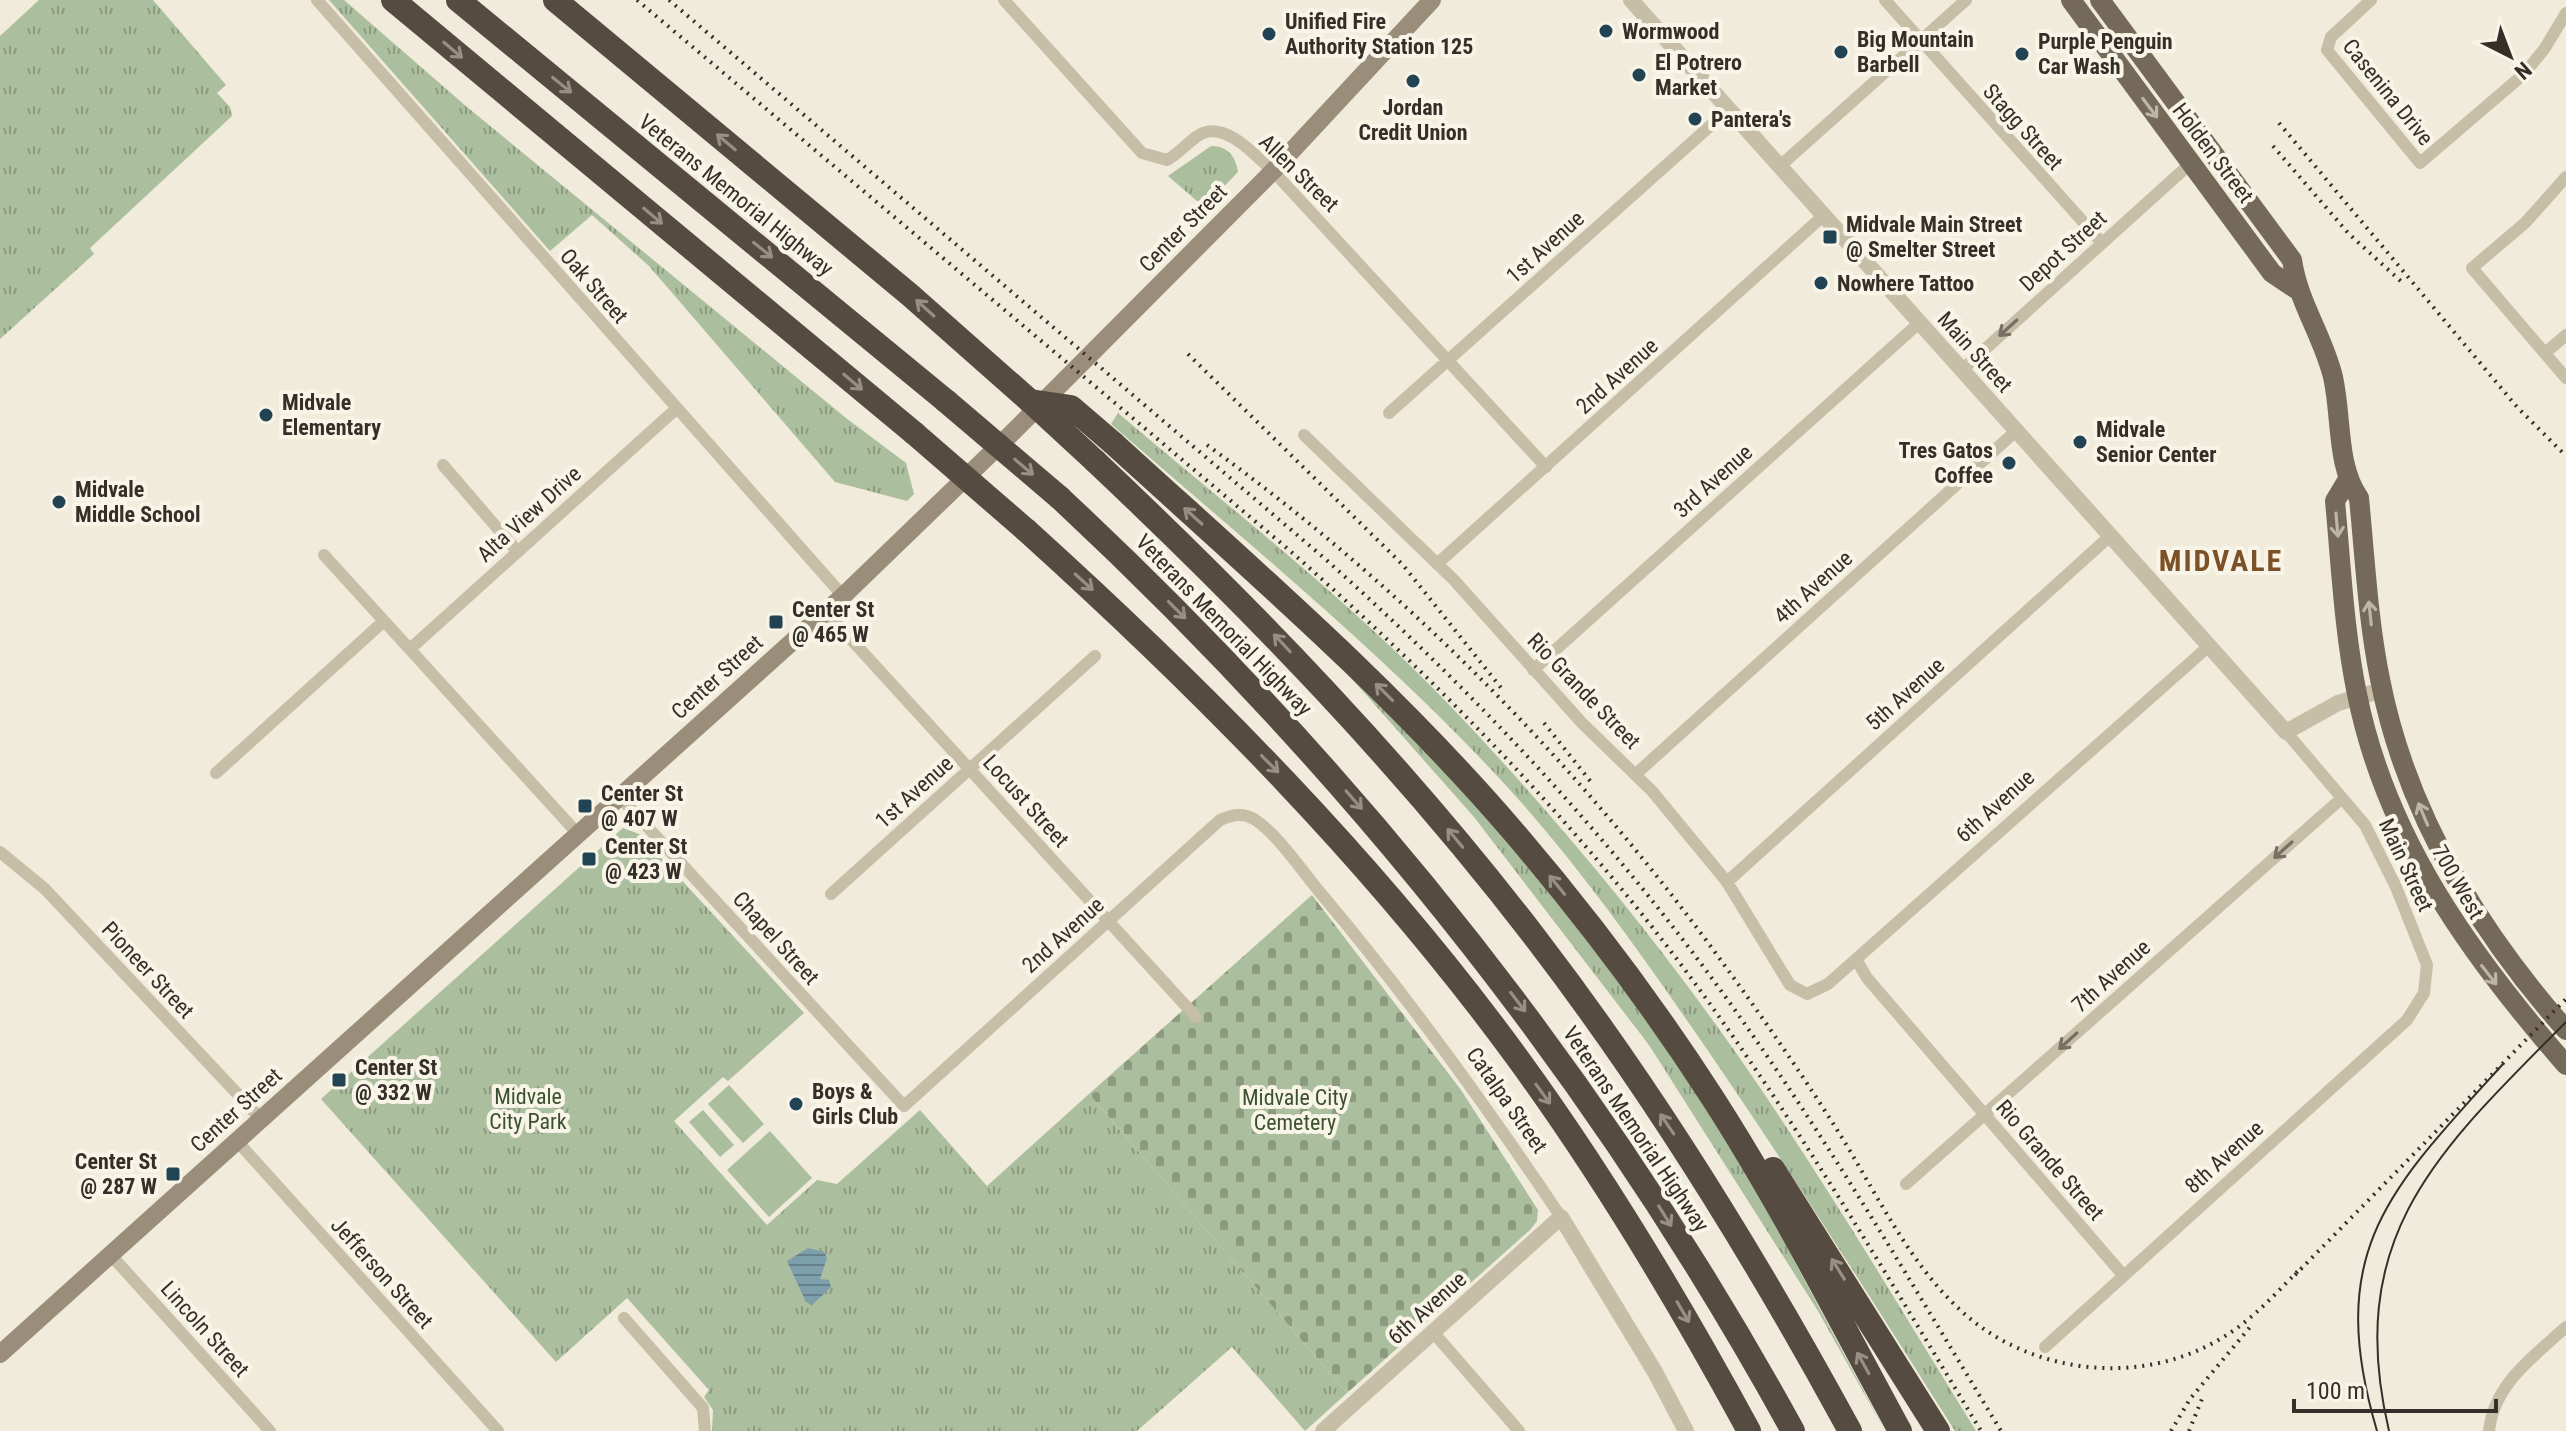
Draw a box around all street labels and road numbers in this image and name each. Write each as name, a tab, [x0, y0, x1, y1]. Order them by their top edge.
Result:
street label: Casenina Drive	[2338, 34, 2438, 150]
street label: Stagg Street	[1978, 79, 2068, 175]
street label: Holden Street	[2167, 98, 2259, 208]
street label: Veterans Memorial Highway	[634, 109, 838, 281]
street label: Allen Street	[1254, 129, 1344, 217]
street label: Center Street	[1134, 179, 1232, 277]
street label: 1st Avenue	[1501, 206, 1589, 288]
street label: Depot Street	[2015, 206, 2111, 296]
street label: Oak Street	[555, 244, 633, 328]
street label: Main Street	[1932, 307, 2018, 397]
street label: 2nd Avenue	[1571, 333, 1663, 419]
street label: 3rd Avenue	[1669, 439, 1757, 523]
street label: Alta View Drive	[472, 461, 586, 567]
street label: Veterans Memorial Highway	[1131, 529, 1317, 721]
street label: 4th Avenue	[1769, 545, 1857, 629]
street label: Rio Grande Street	[1523, 628, 1645, 754]
street label: Center Street	[666, 630, 768, 724]
street label: 5th Avenue	[1861, 652, 1949, 736]
street label: Locust Street	[978, 750, 1074, 852]
street label: 1st Avenue	[870, 751, 958, 833]
street label: 6th Avenue	[1951, 764, 2039, 848]
street label: Main Street	[2374, 815, 2438, 915]
street label: 700 West	[2427, 841, 2489, 923]
street label: Chapel Street	[728, 886, 824, 990]
street label: 2nd Avenue	[1017, 892, 1109, 978]
street label: Pioneer Street	[97, 917, 199, 1023]
street label: 7th Avenue	[2067, 934, 2155, 1018]
street label: Veterans Memorial Highway	[1558, 1021, 1714, 1237]
street label: Catalpa Street	[1461, 1042, 1553, 1158]
street label: Center Street	[185, 1063, 287, 1157]
street label: Rio Grande Street	[1991, 1095, 2109, 1225]
street label: 8th Avenue	[2180, 1115, 2268, 1199]
street label: Jefferson Street	[326, 1213, 438, 1333]
street label: 6th Avenue	[1383, 1266, 1471, 1350]
street label: Lincoln Street	[156, 1276, 254, 1382]

